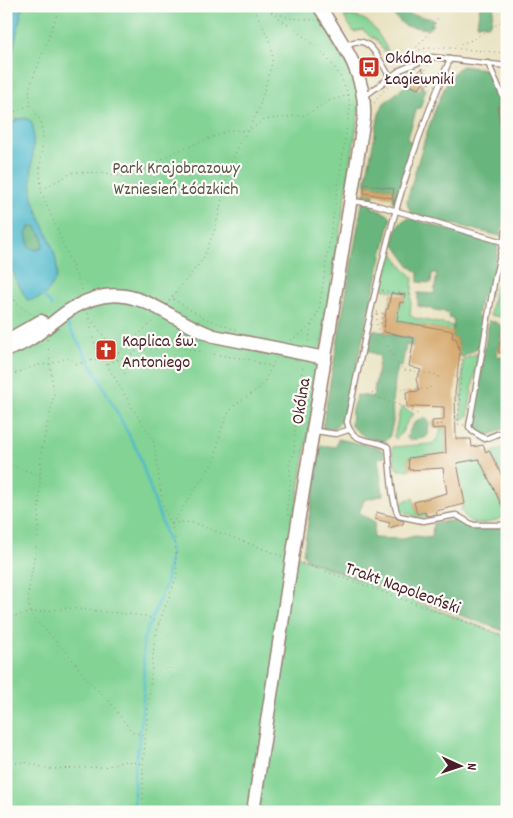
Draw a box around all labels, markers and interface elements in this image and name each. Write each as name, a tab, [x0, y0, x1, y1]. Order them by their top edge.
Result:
place label: Okólna - Łagiewniki	[384, 47, 454, 93]
bus stop icon: Okólna - Łagiewniki	[357, 55, 381, 79]
park label: Park Krajobrazowy Wzniesień Łódzkich	[112, 157, 241, 203]
place label: Kaplica św. Antoniego	[122, 330, 197, 376]
church icon: Kaplica św. Antoniego	[94, 338, 118, 362]
street label: Okólna	[286, 376, 319, 426]
street label: Trakt Napoleoński	[341, 557, 463, 622]
north arrow	[436, 740, 486, 790]
text: N	[461, 763, 481, 771]

